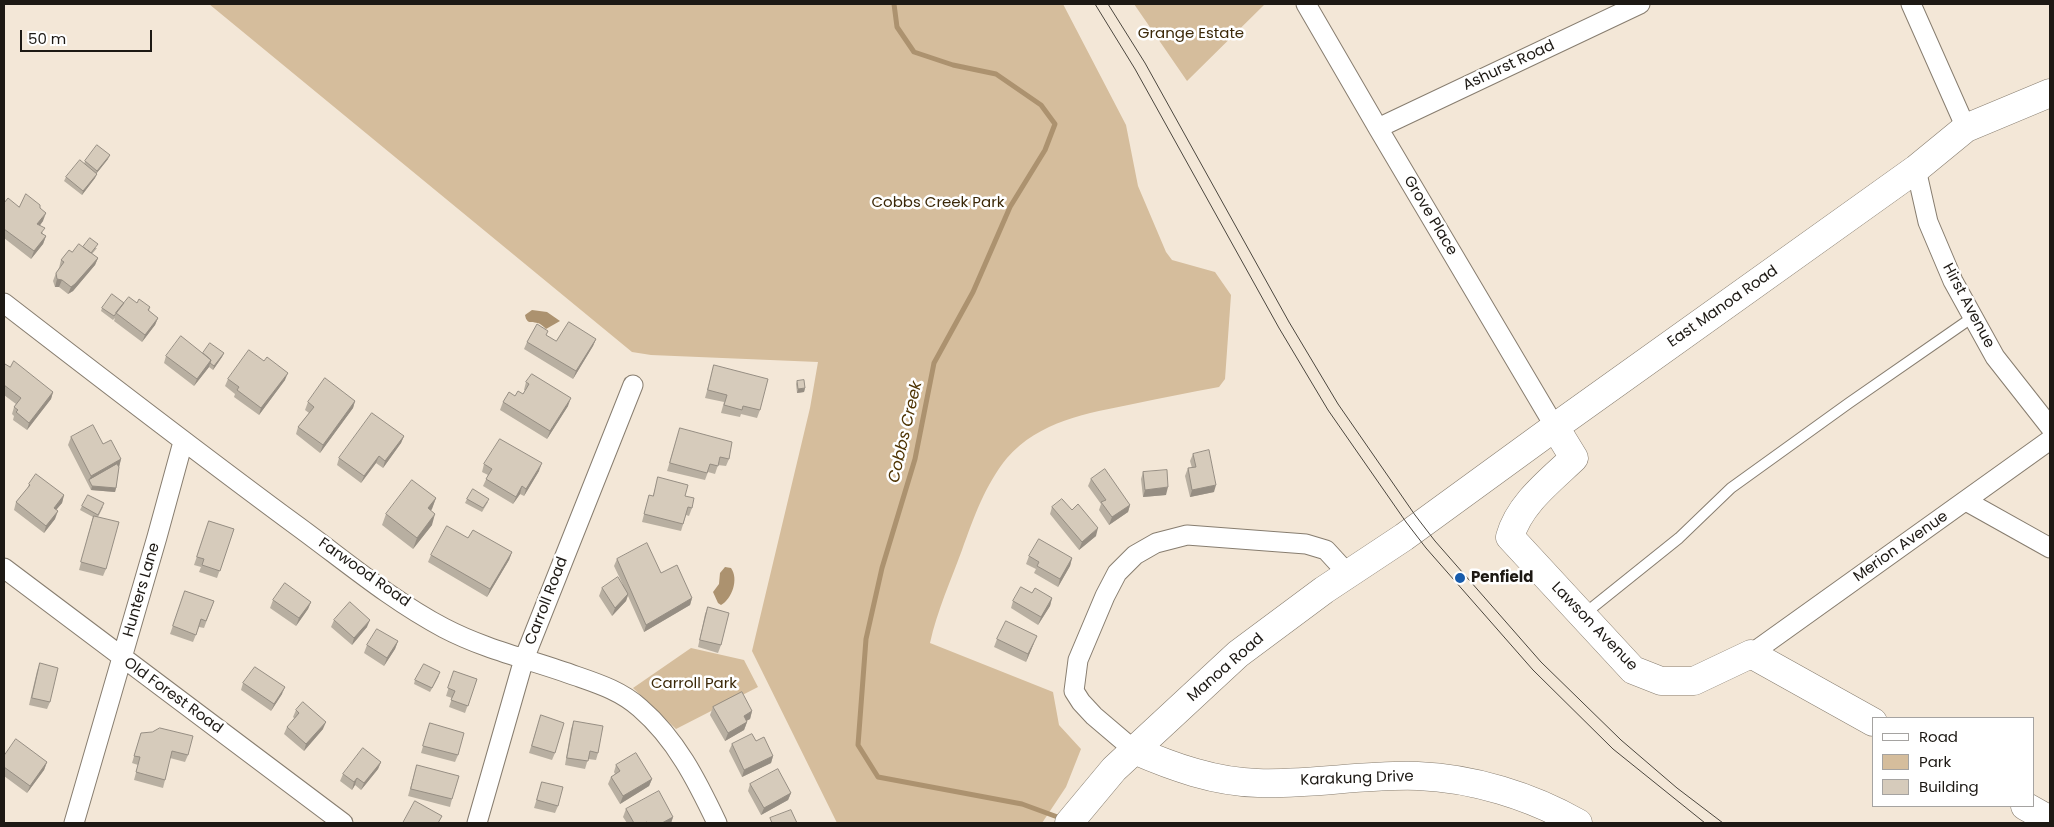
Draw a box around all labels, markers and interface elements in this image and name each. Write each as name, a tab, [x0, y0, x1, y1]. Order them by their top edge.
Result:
scale bar	[22, 20, 155, 52]
park label: Grange Estate	[1138, 25, 1244, 43]
text: 50 m	[28, 28, 66, 49]
street label: Ashurst Road	[1460, 37, 1558, 95]
street label: Grove Place	[1399, 173, 1461, 259]
park label: Cobbs Creek Park	[872, 194, 1004, 212]
street label: Hirst Avenue	[1938, 261, 1998, 351]
street label: East Manoa Road	[1664, 262, 1782, 352]
water label: Cobbs Creek	[885, 379, 927, 485]
street label: Merion Avenue	[1850, 508, 1952, 586]
street label: Farwood Road	[315, 535, 413, 611]
street label: Hunters Lane	[120, 541, 164, 639]
street label: Carroll Road	[522, 554, 572, 648]
place label: Penfield	[1471, 569, 1533, 587]
marker: Penfield	[1453, 571, 1467, 585]
street label: Lawson Avenue	[1547, 579, 1641, 675]
street label: Manoa Road	[1184, 630, 1268, 706]
street label: Old Forest Road	[120, 654, 226, 738]
park label: Carroll Park	[651, 675, 737, 693]
legend	[1872, 717, 2034, 807]
text: Road	[1919, 726, 1958, 747]
text: Park	[1919, 751, 1951, 772]
street label: Karakung Drive	[1300, 768, 1414, 790]
text: Building	[1919, 776, 1979, 797]

